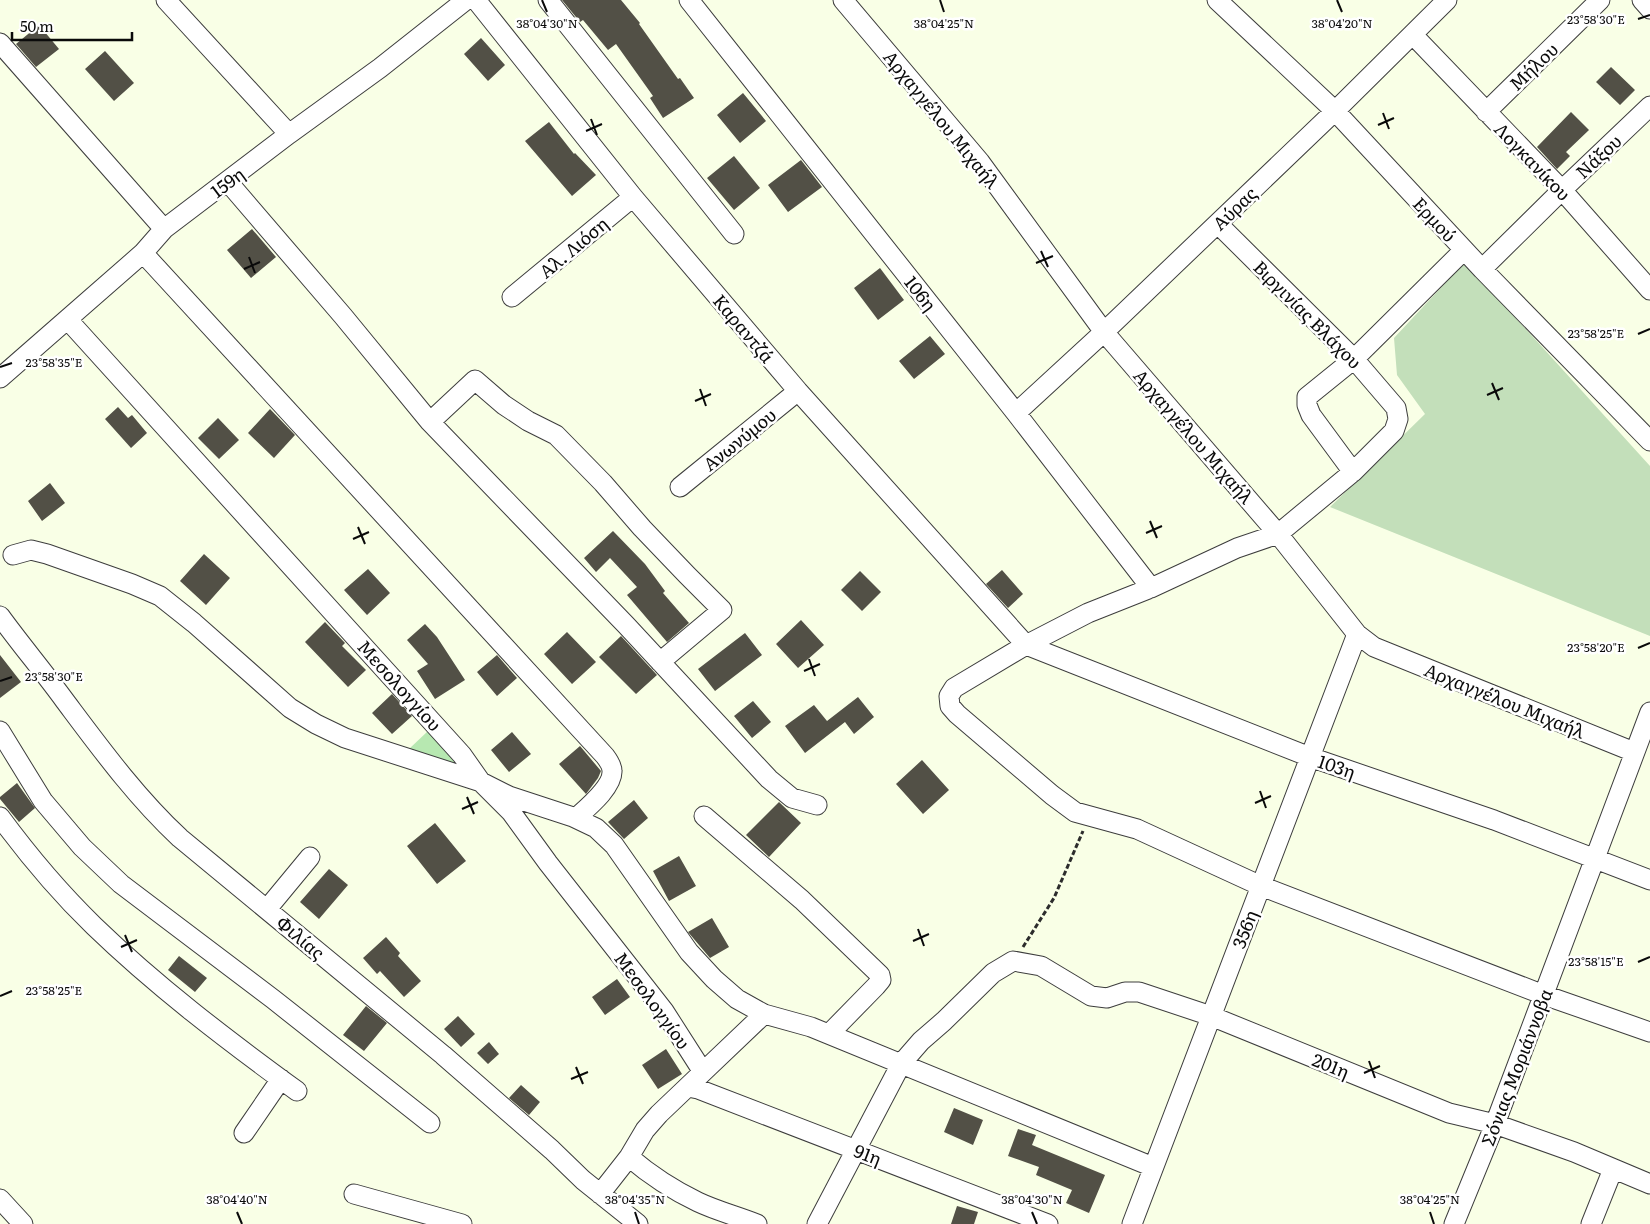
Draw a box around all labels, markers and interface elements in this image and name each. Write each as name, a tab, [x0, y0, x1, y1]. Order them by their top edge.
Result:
scale bar	[12, 10, 132, 42]
text: 23°58'30"E	[1567, 10, 1625, 28]
text: 50 m	[20, 14, 54, 37]
text: 38°04'30"N	[516, 14, 578, 32]
text: 38°04'25"N	[914, 14, 974, 32]
text: 38°04'20"N	[1311, 14, 1373, 32]
street label: Μήλου	[1502, 36, 1564, 96]
street label: Αρχαγγέλου Μιχαήλ	[878, 44, 1007, 194]
street label: Λογκανίκου	[1489, 116, 1577, 206]
street label: Νάξου	[1569, 128, 1627, 184]
street label: 159η	[204, 160, 250, 204]
street label: Αύρας	[1206, 180, 1262, 236]
street label: Ερμού	[1407, 190, 1463, 248]
street label: Αλ. Λιόση	[532, 210, 614, 284]
street label: Βιργινίας Βλάχου	[1248, 254, 1368, 374]
street label: 106η	[899, 270, 943, 316]
street label: Καραντζά	[707, 288, 781, 368]
text: 23°58'25"E	[1568, 324, 1625, 342]
text: 23°58'35"E	[26, 353, 83, 371]
street label: Αρχαγγέλου Μιχαήλ	[1128, 363, 1261, 510]
street label: Ανωνύμου	[697, 401, 781, 477]
street label: Μεσολογγίου	[352, 633, 448, 737]
text: 23°58'20"E	[1567, 638, 1625, 656]
street label: Αρχαγγέλου Μιχαήλ	[1421, 655, 1590, 745]
text: 23°58'30"E	[25, 667, 83, 685]
street label: 103η	[1315, 747, 1359, 785]
street label: 356η	[1224, 906, 1264, 952]
street label: Φιλίας	[271, 909, 331, 965]
street label: Μεσολογγίου	[608, 946, 698, 1054]
text: 23°58'15"E	[1568, 952, 1624, 970]
text: 23°58'25"E	[26, 981, 83, 999]
street label: Σόνιας Μοριάννοβα	[1474, 984, 1558, 1150]
street label: 201η	[1309, 1045, 1353, 1085]
street label: 91η	[850, 1136, 886, 1172]
text: 38°04'40"N	[206, 1190, 268, 1208]
text: 38°04'35"N	[605, 1190, 665, 1208]
text: 38°04'30"N	[1001, 1190, 1063, 1208]
text: 38°04'25"N	[1400, 1190, 1460, 1208]

